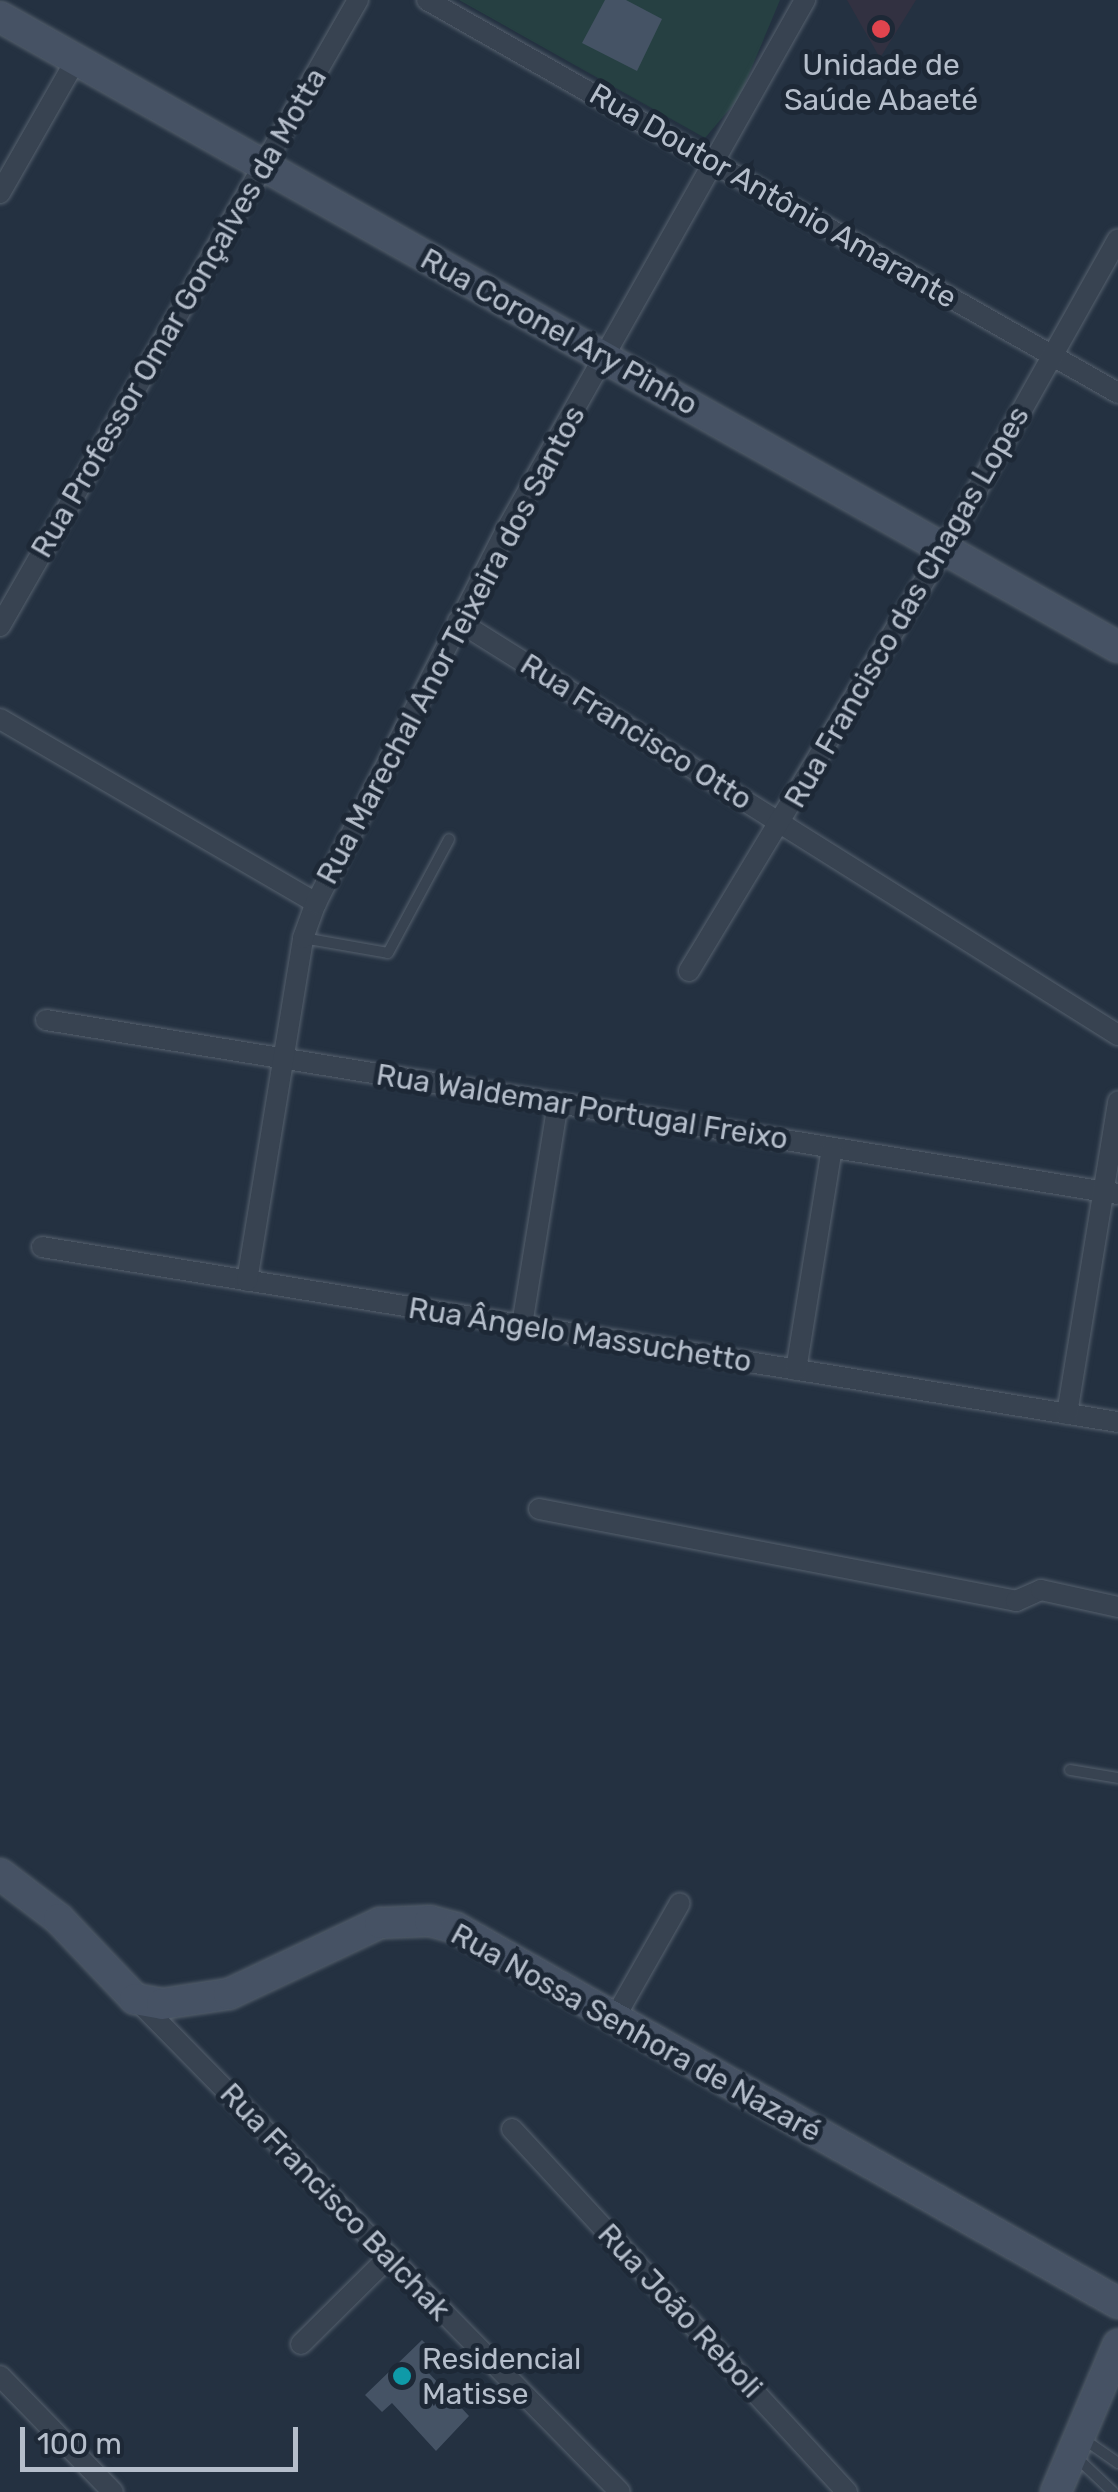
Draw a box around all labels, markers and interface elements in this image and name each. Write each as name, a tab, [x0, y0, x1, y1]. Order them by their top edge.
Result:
marker: Unidade de Saúde Abaeté	[868, 16, 894, 42]
place label: Unidade de Saúde Abaeté	[783, 47, 979, 118]
street label: Rua Professor Omar Gonçalves da Motta	[23, 61, 335, 565]
street label: Rua Doutor Antônio Amarante	[582, 75, 964, 317]
street label: Rua Coronel Ary Pinho	[414, 241, 704, 423]
street label: Rua Marechal Anor Teixeira dos Santos	[309, 399, 593, 891]
street label: Rua Francisco das Chagas Lopes	[777, 400, 1037, 814]
street label: Rua Francisco Otto	[514, 646, 758, 818]
street label: Rua Waldemar Portugal Freixo	[373, 1057, 791, 1157]
street label: Rua Ângelo Massuchetto	[405, 1290, 755, 1380]
street label: Rua Nossa Senhora de Nazaré	[445, 1916, 827, 2150]
street label: Rua Francisco Balchak	[212, 2076, 458, 2328]
street label: Rua João Reboli	[590, 2216, 770, 2406]
place label: Residencial Matisse	[422, 2341, 581, 2412]
marker: Residencial Matisse	[391, 2365, 413, 2387]
scale bar	[25, 2407, 302, 2469]
text: 100 m	[37, 2426, 122, 2462]

